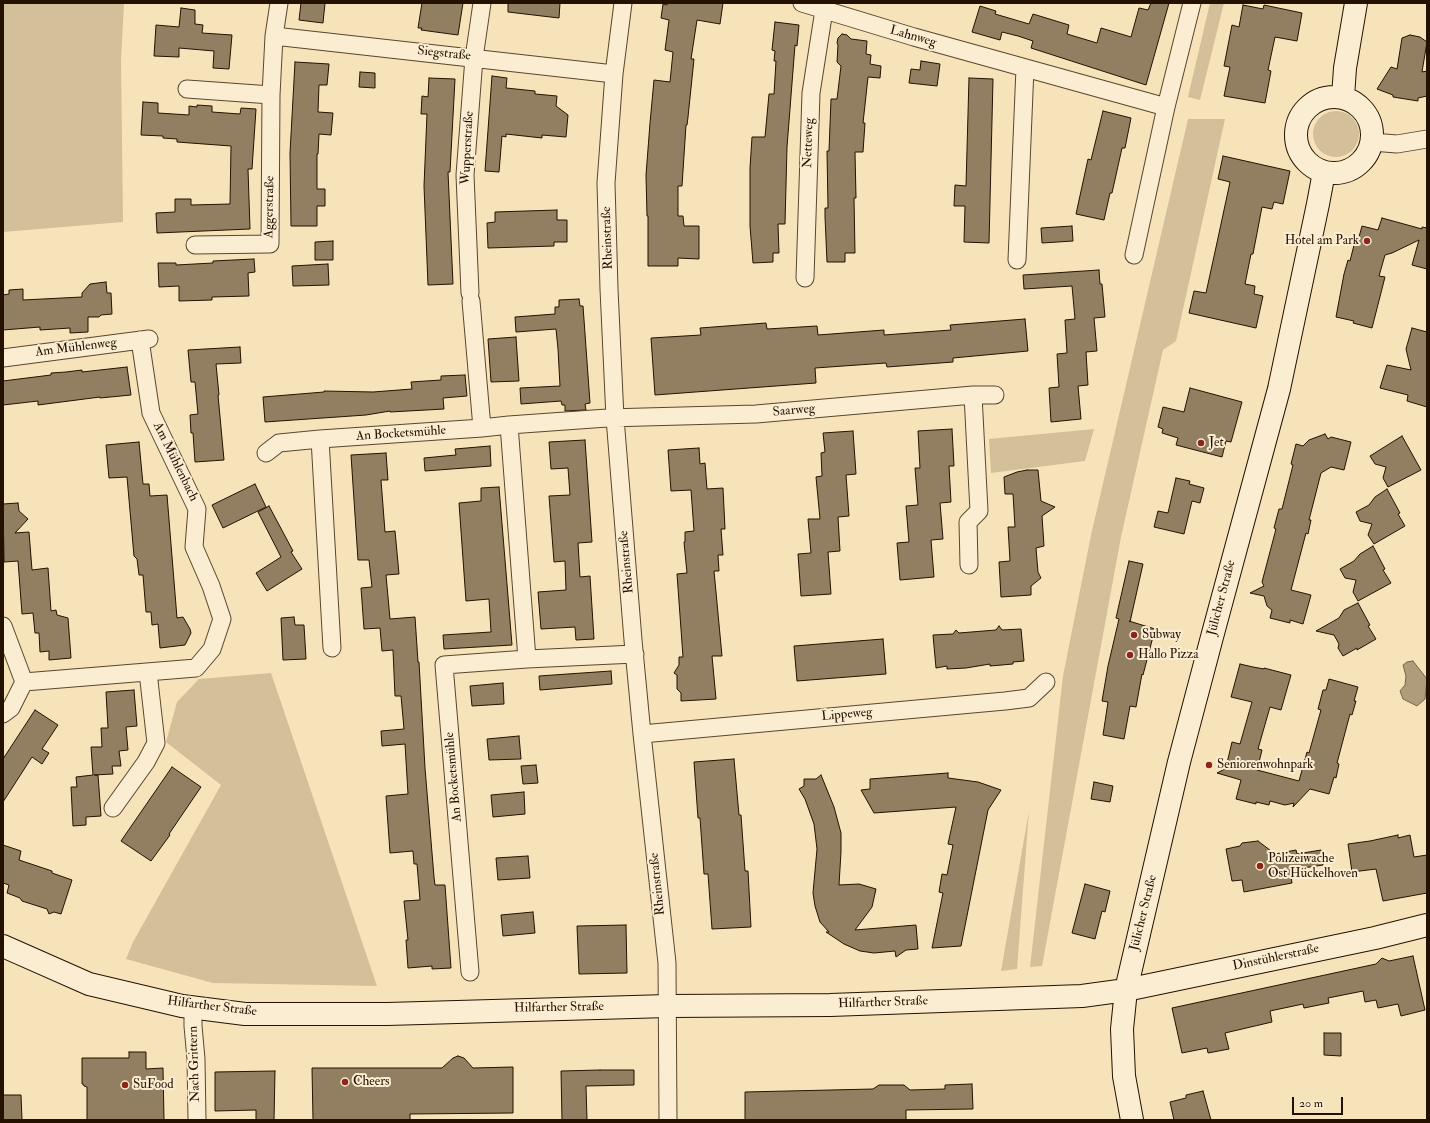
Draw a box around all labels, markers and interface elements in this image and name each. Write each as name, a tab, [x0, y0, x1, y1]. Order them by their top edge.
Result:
street label: Lahnweg	[888, 23, 938, 51]
street label: Siegstraße	[416, 43, 472, 65]
street label: Wupperstraße	[458, 111, 478, 185]
street label: Netteweg	[800, 118, 818, 168]
street label: Aggerstraße	[262, 176, 278, 238]
street label: Rheinstraße	[599, 206, 617, 270]
place label: Hotel am Park	[1285, 233, 1359, 249]
marker: Hotel am Park	[1362, 236, 1372, 246]
street label: Am Mühlenweg	[34, 335, 118, 361]
street label: Saarweg	[772, 401, 816, 421]
street label: Am Mühlenbach	[149, 420, 201, 504]
street label: An Bocketsmühle	[356, 423, 446, 445]
place label: Jet	[1209, 435, 1224, 451]
marker: Jet	[1196, 438, 1206, 448]
street label: Rheinstraße	[616, 530, 638, 594]
street label: Jülicher Straße	[1204, 559, 1240, 637]
place label: Subway	[1142, 627, 1181, 643]
marker: Subway	[1129, 630, 1139, 640]
place label: Hallo Pizza	[1138, 647, 1199, 663]
marker: Hallo Pizza	[1125, 650, 1135, 660]
street label: Lippeweg	[821, 705, 873, 725]
street label: An Bocketsmühle	[442, 731, 466, 823]
place label: Seniorenwohnpark	[1217, 757, 1313, 773]
marker: Seniorenwohnpark	[1204, 760, 1214, 770]
place label: Polizeiwache Ost Hückelhoven	[1268, 851, 1358, 882]
street label: Rheinstraße	[647, 852, 669, 916]
marker: Polizeiwache Ost Hückelhoven	[1255, 861, 1265, 871]
street label: Jülicher Straße	[1127, 873, 1161, 953]
street label: Dinstühlerstraße	[1231, 941, 1321, 975]
street label: Hilfarther Straße	[166, 994, 258, 1020]
street label: Hilfarther Straße	[838, 994, 928, 1012]
street label: Hilfarther Straße	[514, 999, 604, 1017]
street label: Nach Grittern	[186, 1026, 204, 1102]
place label: Cheers	[353, 1074, 390, 1090]
place label: SuFood	[133, 1077, 174, 1093]
marker: Cheers	[340, 1077, 350, 1087]
marker: SuFood	[120, 1080, 130, 1090]
scale bar	[1294, 1089, 1345, 1115]
text: 20 m	[1299, 1096, 1323, 1111]

